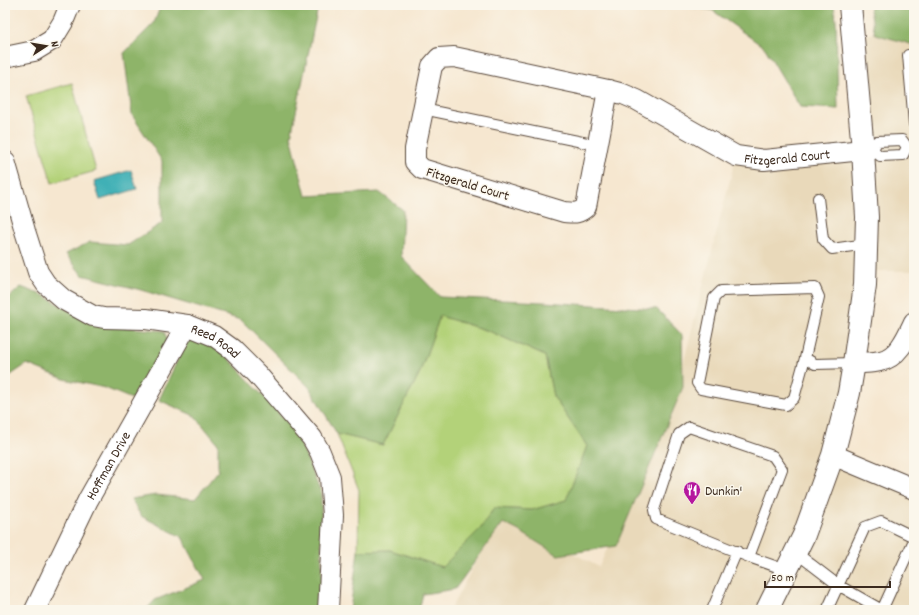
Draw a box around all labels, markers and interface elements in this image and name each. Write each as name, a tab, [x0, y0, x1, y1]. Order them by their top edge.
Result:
north arrow	[26, 26, 66, 66]
text: N	[45, 40, 62, 49]
street label: Fitzgerald Court	[743, 145, 831, 172]
street label: Fitzgerald Court	[423, 163, 511, 207]
street label: Reed Road	[187, 320, 244, 364]
street label: Hoffman Drive	[82, 428, 137, 504]
restaurant icon: Dunkin'	[682, 480, 702, 505]
place label: Dunkin'	[705, 482, 742, 502]
scale bar	[765, 563, 890, 589]
text: 50 m	[771, 570, 794, 587]

